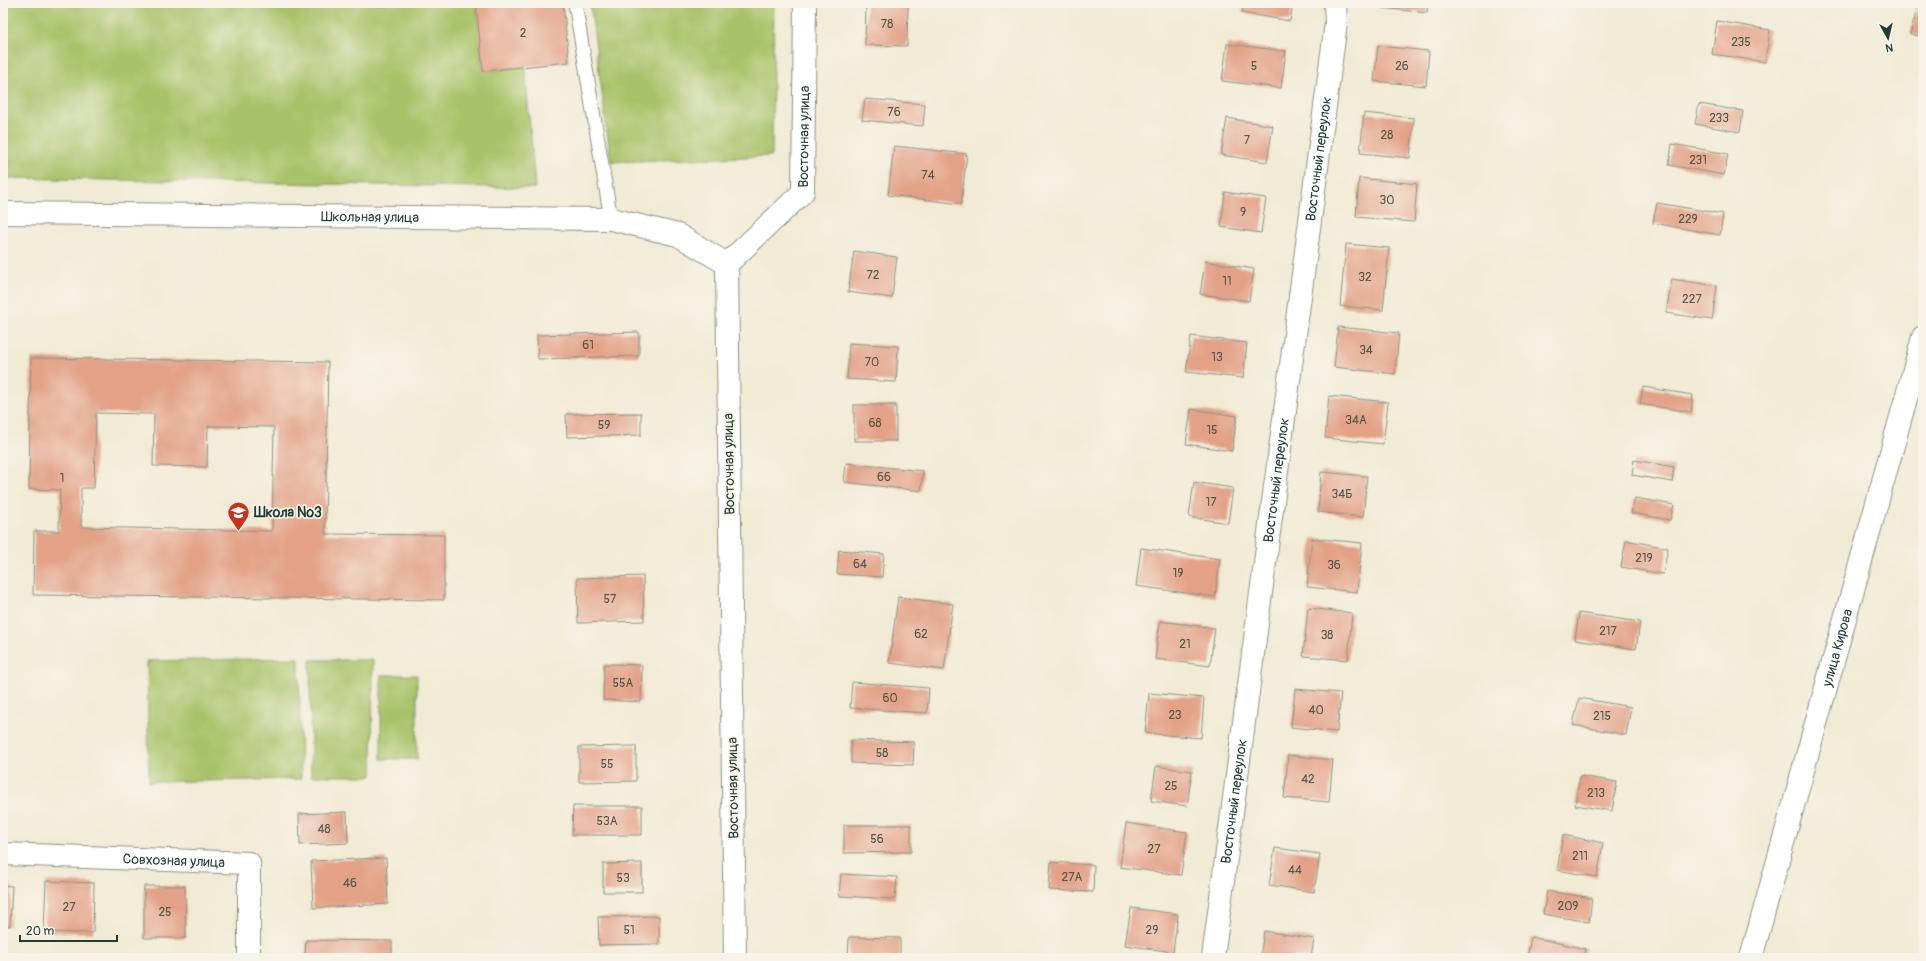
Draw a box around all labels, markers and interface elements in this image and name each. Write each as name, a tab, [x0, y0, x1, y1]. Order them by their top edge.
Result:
house number: 78	[881, 17, 893, 32]
north arrow	[1868, 18, 1908, 58]
house number: 2	[520, 26, 527, 41]
house number: 235	[1731, 35, 1751, 50]
text: N	[1884, 40, 1894, 54]
house number: 5	[1251, 59, 1257, 74]
house number: 26	[1395, 59, 1409, 74]
street label: Восточная улица	[795, 86, 813, 188]
street label: Восточный переулок	[1302, 96, 1335, 222]
house number: 76	[887, 105, 901, 120]
house number: 233	[1709, 111, 1729, 126]
house number: 28	[1381, 128, 1393, 143]
house number: 7	[1244, 133, 1251, 148]
house number: 231	[1689, 153, 1707, 168]
house number: 74	[921, 168, 935, 183]
house number: 30	[1380, 193, 1394, 208]
house number: 9	[1240, 205, 1246, 220]
street label: Школьная улица	[321, 208, 419, 226]
house number: 229	[1678, 212, 1698, 227]
house number: 72	[866, 268, 880, 283]
house number: 32	[1358, 270, 1372, 285]
house number: 11	[1222, 274, 1232, 289]
house number: 227	[1682, 292, 1703, 307]
house number: 61	[582, 338, 594, 353]
house number: 34	[1359, 343, 1373, 358]
house number: 13	[1211, 350, 1223, 365]
house number: 70	[865, 355, 879, 370]
street label: Восточная улица	[720, 413, 738, 515]
house number: 34А	[1345, 413, 1367, 428]
house number: 68	[868, 416, 882, 431]
street label: Восточный переулок	[1259, 417, 1292, 543]
house number: 59	[598, 418, 610, 433]
house number: 15	[1206, 423, 1218, 438]
house number: 66	[877, 470, 891, 485]
house number: 1	[60, 471, 64, 486]
house number: 34Б	[1332, 487, 1352, 502]
house number: 17	[1205, 495, 1217, 510]
school or university icon: Школа №3	[225, 499, 251, 532]
place label: Школа №3	[253, 504, 322, 521]
house number: 219	[1635, 551, 1653, 566]
house number: 64	[853, 557, 867, 572]
house number: 36	[1327, 558, 1341, 573]
house number: 19	[1173, 566, 1183, 581]
house number: 57	[604, 592, 617, 607]
street label: улица Кирова	[1818, 607, 1856, 689]
house number: 217	[1599, 624, 1618, 639]
house number: 62	[914, 627, 928, 642]
house number: 38	[1321, 628, 1333, 643]
house number: 21	[1179, 637, 1191, 652]
house number: 55А	[613, 676, 634, 691]
house number: 60	[882, 691, 898, 706]
house number: 40	[1308, 703, 1324, 718]
house number: 23	[1168, 708, 1182, 723]
house number: 215	[1593, 709, 1611, 724]
street label: Восточная улица	[724, 737, 742, 839]
street label: Восточный переулок	[1217, 738, 1250, 865]
house number: 58	[876, 746, 888, 761]
house number: 55	[600, 757, 614, 772]
house number: 42	[1301, 772, 1315, 787]
house number: 25	[1164, 779, 1178, 794]
house number: 213	[1587, 786, 1605, 801]
house number: 53А	[597, 814, 618, 829]
house number: 48	[317, 822, 331, 837]
house number: 56	[870, 832, 884, 847]
house number: 27	[1147, 842, 1161, 857]
house number: 211	[1572, 849, 1588, 864]
street label: Совхозная улица	[122, 850, 225, 871]
house number: 44	[1288, 863, 1302, 878]
house number: 27А	[1062, 870, 1083, 885]
house number: 53	[616, 871, 630, 886]
house number: 46	[343, 876, 357, 891]
house number: 209	[1557, 899, 1579, 914]
house number: 27	[62, 900, 76, 915]
house number: 25	[158, 905, 172, 920]
scale bar	[20, 917, 117, 943]
house number: 51	[623, 923, 635, 938]
house number: 29	[1146, 923, 1158, 938]
text: 20 m	[26, 924, 55, 939]

